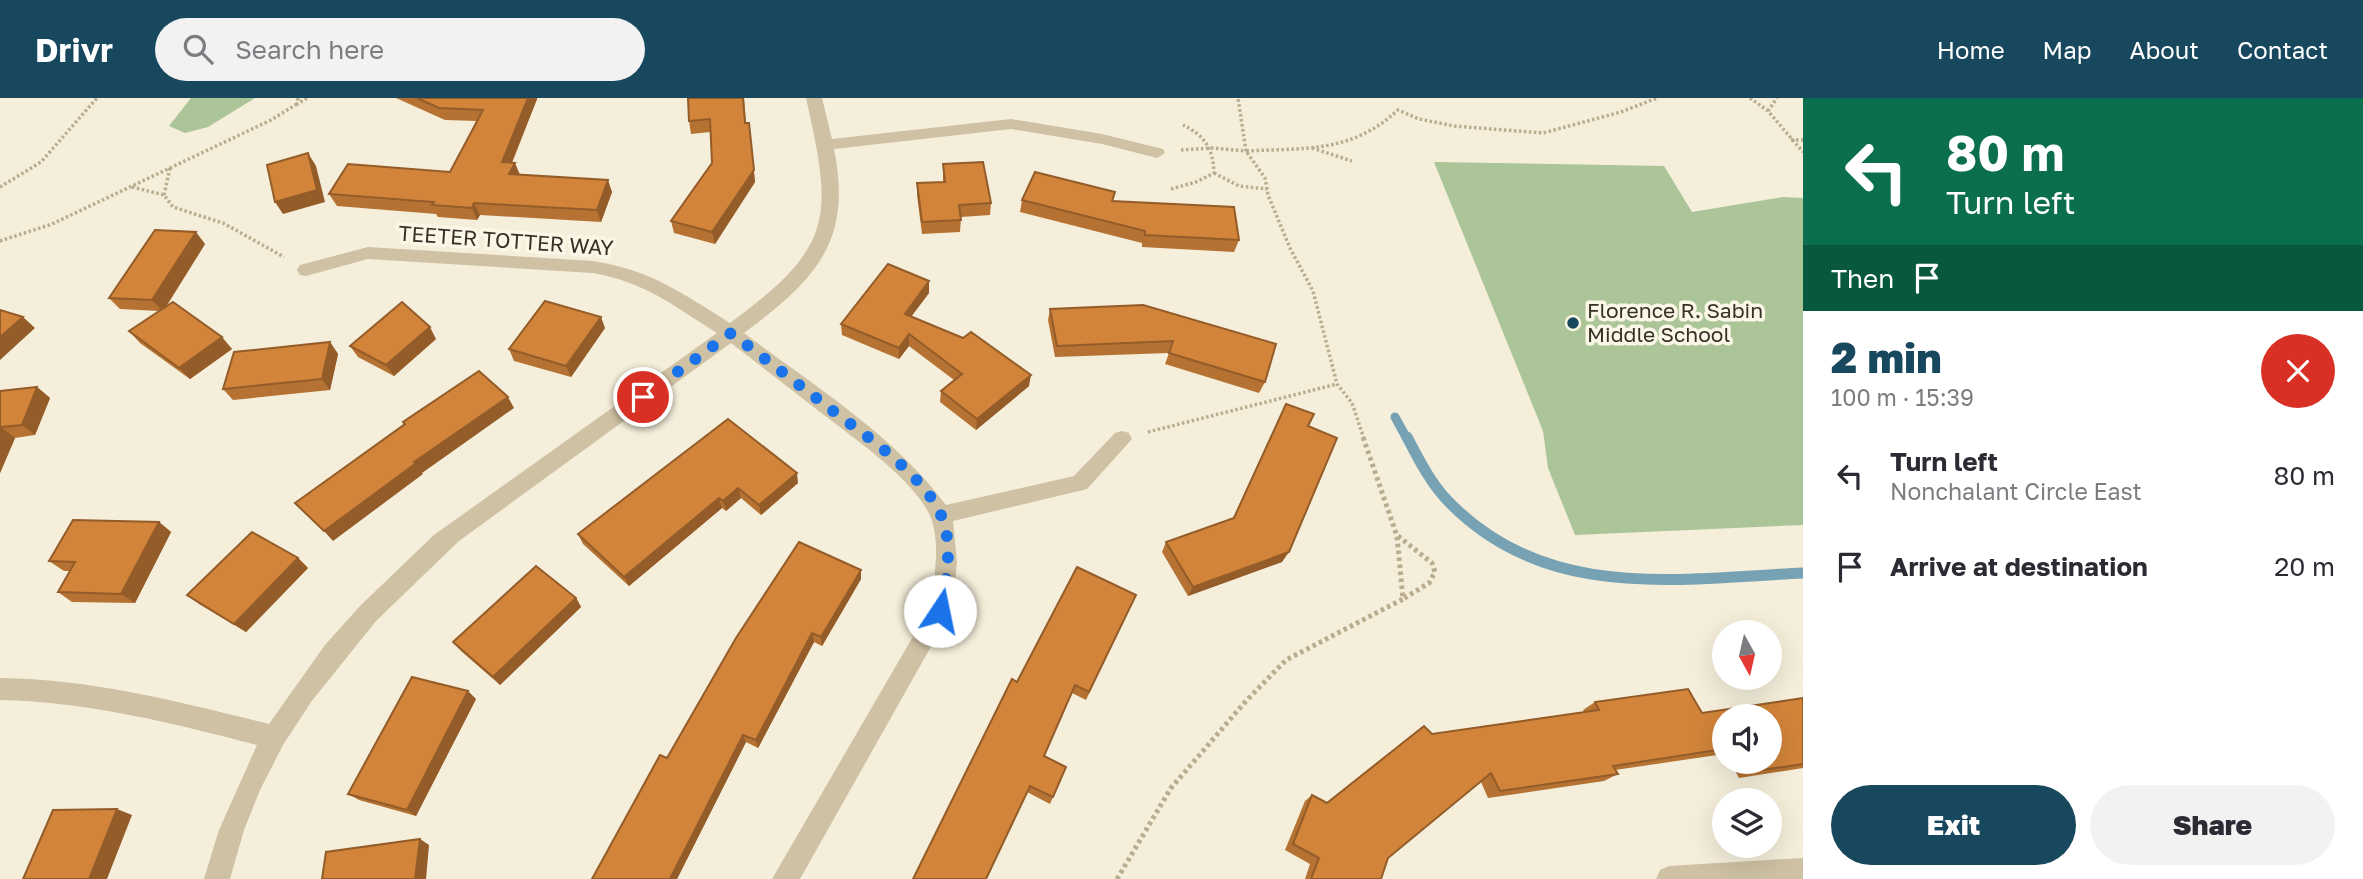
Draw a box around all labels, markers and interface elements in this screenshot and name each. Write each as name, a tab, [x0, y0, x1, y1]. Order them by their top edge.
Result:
search box	[155, 18, 645, 81]
text: Drivr	[35, 30, 113, 69]
icon: search	[179, 30, 217, 68]
text: Search here	[235, 34, 384, 65]
text: Home	[1937, 35, 2005, 64]
text: Map	[2043, 35, 2092, 64]
text: About	[2130, 35, 2199, 64]
text: Contact	[2237, 35, 2328, 64]
text: 80 m	[1946, 123, 2064, 182]
icon: left	[1831, 126, 1922, 217]
text: Turn left	[1946, 183, 2075, 221]
street label: TEETER TOTTER WAY	[398, 220, 615, 261]
icon: arrive	[1908, 259, 1946, 297]
text: Then	[1831, 263, 1894, 294]
place label: Florence R. Sabin Middle School	[1587, 297, 1763, 347]
marker: Florence R. Sabin Middle School	[1565, 315, 1581, 331]
text: 2 min	[1831, 332, 1942, 382]
button: close	[2261, 334, 2335, 408]
pin	[613, 367, 673, 427]
icon: arrive	[624, 378, 662, 416]
text: 100 m · 15:39	[1831, 383, 1974, 411]
text: Turn left	[1890, 446, 1998, 477]
icon: left	[1831, 457, 1869, 495]
text: 80 m	[2274, 460, 2335, 491]
text: Nonchalant Circle East	[1890, 477, 2142, 505]
icon: arrive	[1831, 548, 1869, 586]
text: Arrive at destination	[1890, 551, 2148, 582]
text: 20 m	[2274, 551, 2335, 582]
position arrow	[903, 574, 977, 648]
north arrow	[1712, 620, 1782, 690]
map controls	[1712, 620, 1782, 858]
button: sound	[1712, 704, 1782, 774]
button: Exit	[1831, 785, 2076, 865]
button: Share	[2090, 785, 2335, 865]
button: layers	[1712, 788, 1782, 858]

